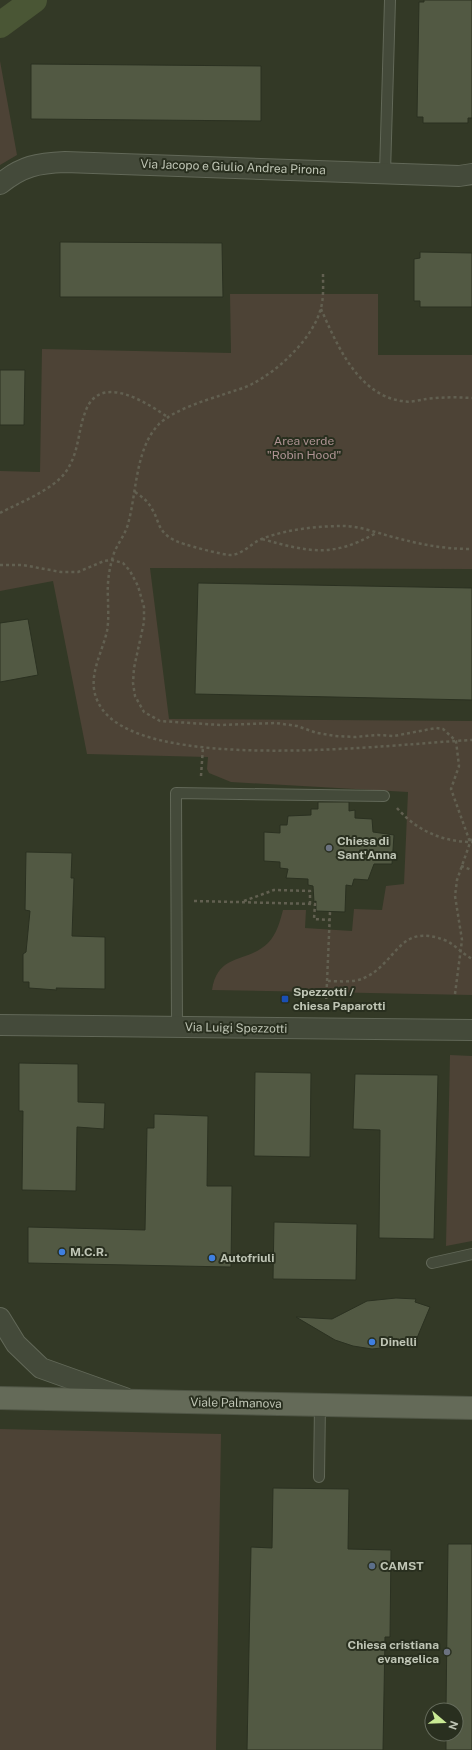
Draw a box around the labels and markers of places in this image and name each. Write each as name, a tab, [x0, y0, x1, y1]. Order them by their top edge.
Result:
place label: Chiesa di Sant'Anna	[337, 834, 397, 862]
marker: Chiesa di Sant'Anna	[324, 843, 334, 853]
place label: Spezzotti / chiesa Paparotti	[293, 985, 386, 1013]
marker: Spezzotti / chiesa Paparotti	[280, 994, 290, 1004]
place label: M.C.R.	[70, 1245, 107, 1259]
marker: M.C.R.	[57, 1247, 67, 1257]
place label: Autofriuli	[220, 1251, 274, 1265]
marker: Autofriuli	[207, 1253, 217, 1263]
place label: Dinelli	[380, 1335, 417, 1349]
marker: Dinelli	[367, 1337, 377, 1347]
place label: CAMST	[380, 1559, 424, 1573]
marker: CAMST	[367, 1561, 377, 1571]
place label: Chiesa cristiana evangelica	[348, 1638, 439, 1666]
marker: Chiesa cristiana evangelica	[442, 1647, 452, 1657]

